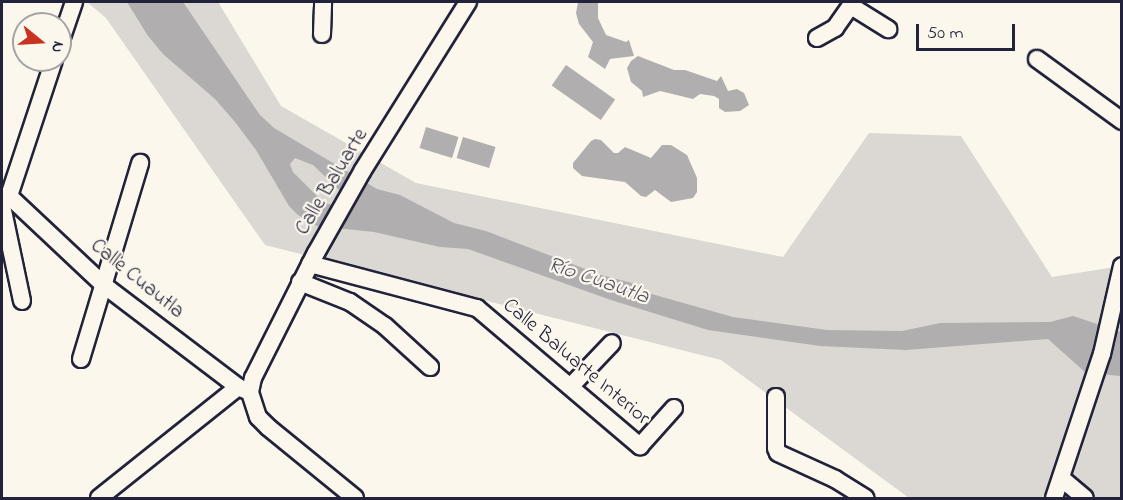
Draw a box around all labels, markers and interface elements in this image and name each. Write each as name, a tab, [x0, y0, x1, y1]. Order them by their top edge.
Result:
north arrow	[12, 12, 72, 72]
scale bar	[919, 12, 1018, 50]
text: 50 m	[927, 21, 964, 47]
text: N	[44, 38, 70, 56]
street label: Calle Baluarte	[290, 124, 374, 240]
street label: Calle Cuautla	[85, 234, 189, 324]
water label: Río Cuautla	[544, 252, 652, 312]
street label: Calle Baluarte Interior	[497, 293, 655, 431]

